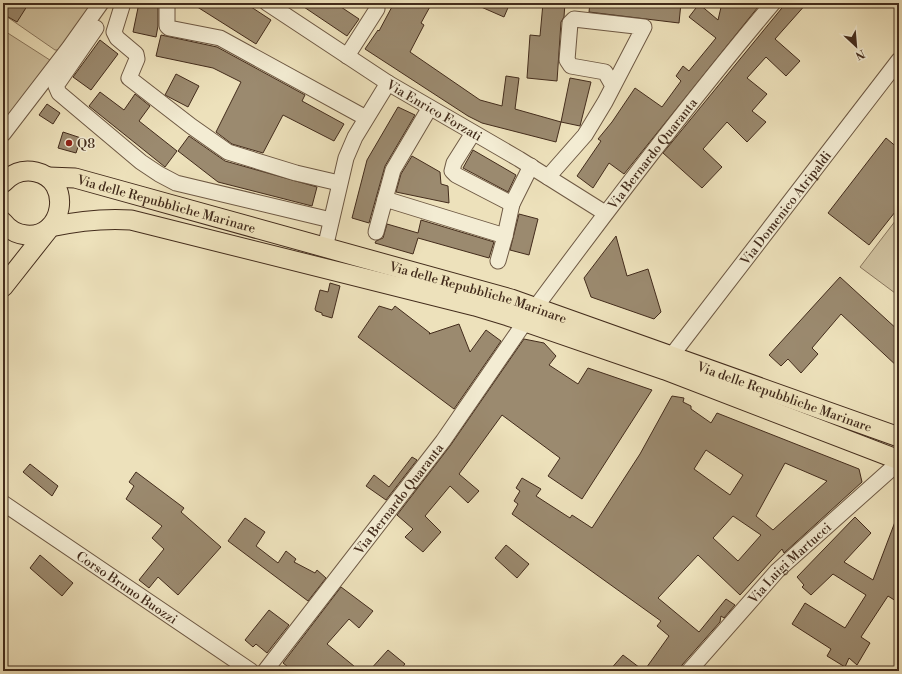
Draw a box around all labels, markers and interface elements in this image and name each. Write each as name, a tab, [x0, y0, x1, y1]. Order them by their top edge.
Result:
north arrow	[836, 26, 876, 66]
text: N	[853, 46, 867, 62]
street label: Via Enrico Forzati	[383, 76, 485, 145]
street label: Via Bernardo Quaranta	[604, 95, 701, 213]
place label: Q8	[77, 136, 95, 152]
marker: Q8	[64, 138, 74, 148]
street label: Via Domenico Atripaldi	[737, 148, 835, 269]
street label: Via delle Repubbliche Marinare	[74, 172, 258, 237]
street label: Via delle Repubbliche Marinare	[386, 258, 569, 327]
street label: Via delle Repubbliche Marinare	[694, 358, 874, 436]
street label: Via Bernardo Quaranta	[351, 440, 448, 559]
street label: Via Luigi Martucci	[745, 519, 835, 608]
street label: Corso Bruno Buozzi	[73, 548, 180, 628]

